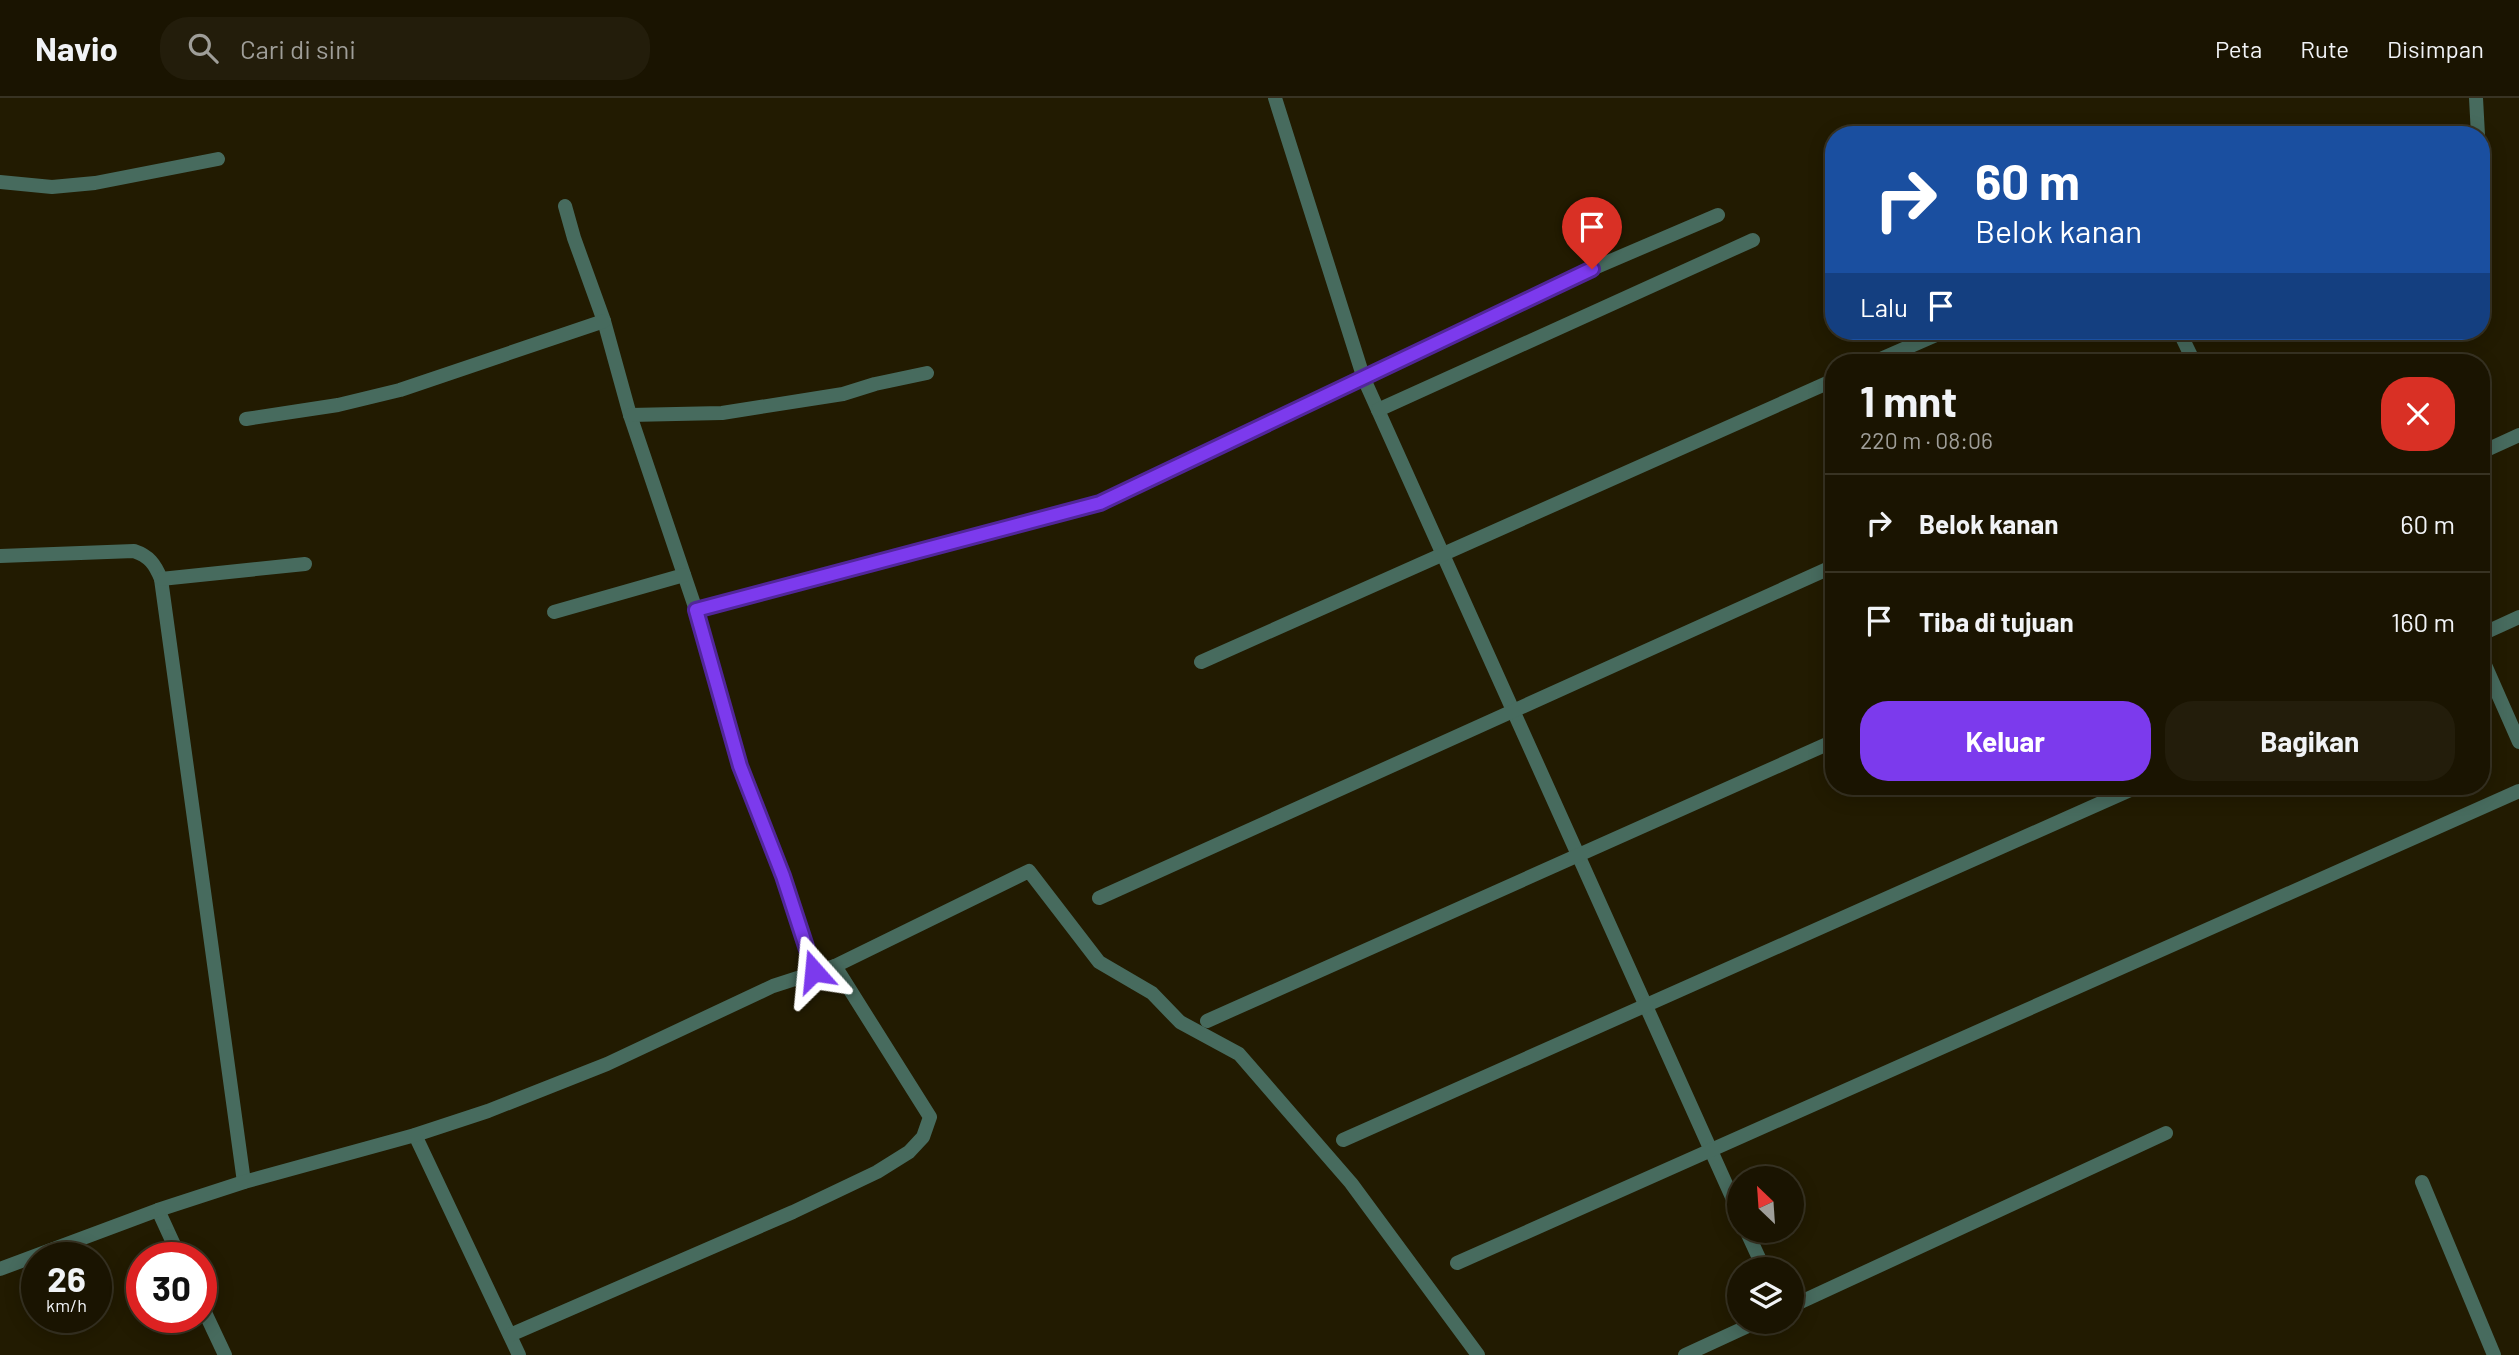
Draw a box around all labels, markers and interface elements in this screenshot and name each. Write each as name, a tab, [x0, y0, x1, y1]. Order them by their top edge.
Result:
search box	[160, 17, 650, 80]
text: Navio	[35, 28, 118, 68]
icon: search	[184, 29, 222, 67]
text: Cari di sini	[240, 33, 356, 64]
text: Peta	[2215, 34, 2262, 63]
text: Rute	[2300, 34, 2349, 63]
text: Disimpan	[2387, 34, 2484, 63]
text: 60 m	[1975, 151, 2080, 210]
icon: right	[1860, 154, 1951, 245]
pin	[1562, 197, 1622, 269]
icon: arrive	[1573, 208, 1611, 246]
text: Belok kanan	[1975, 211, 2142, 249]
icon: arrive	[1922, 287, 1960, 325]
text: Lalu	[1860, 291, 1908, 322]
text: 1 mnt	[1860, 375, 1957, 425]
button: close	[2381, 377, 2455, 451]
text: 220 m · 08:06	[1860, 426, 1993, 454]
icon: right	[1860, 504, 1898, 542]
text: Belok kanan	[1919, 508, 2058, 539]
text: 60 m	[2400, 508, 2455, 539]
icon: arrive	[1860, 602, 1898, 640]
text: Tiba di tujuan	[1919, 606, 2074, 637]
text: 160 m	[2391, 606, 2455, 637]
button: Keluar	[1860, 701, 2151, 781]
button: Bagikan	[2165, 701, 2455, 781]
position arrow	[777, 934, 851, 1008]
north arrow	[1727, 1166, 1804, 1242]
map controls	[1727, 1166, 1804, 1334]
speed limit sign: 30	[126, 1242, 217, 1333]
text: 26	[47, 1257, 86, 1299]
button: layers	[1727, 1257, 1804, 1334]
text: km/h	[46, 1294, 87, 1316]

